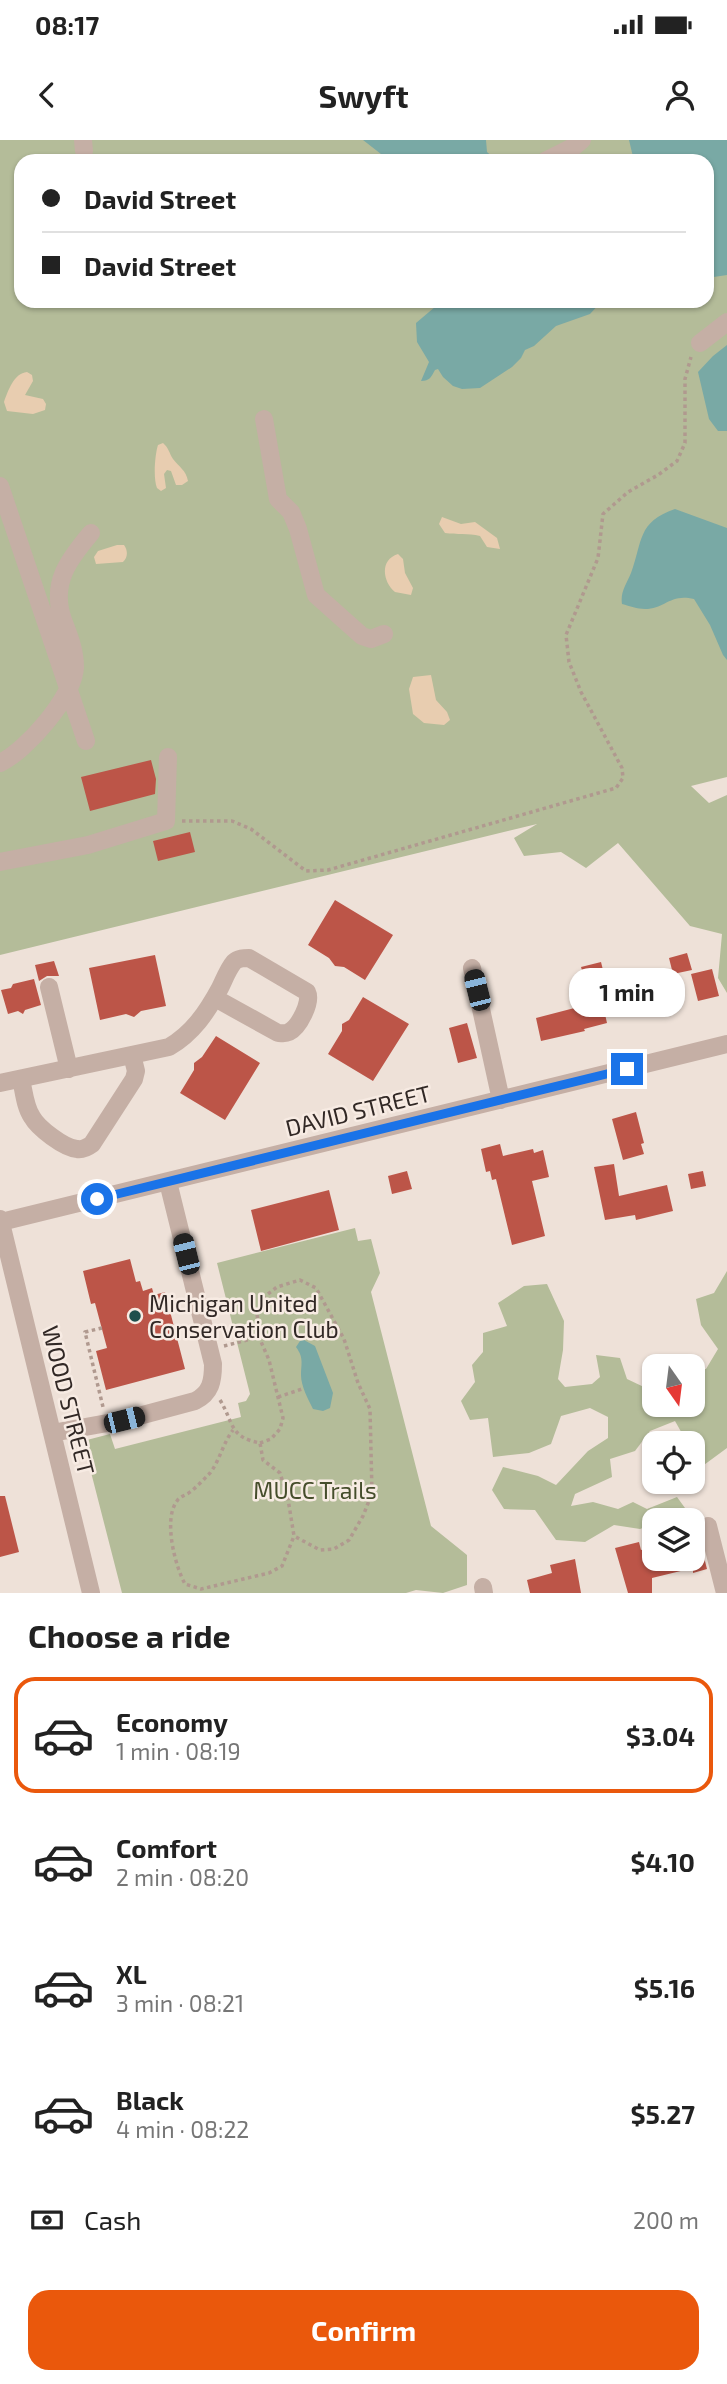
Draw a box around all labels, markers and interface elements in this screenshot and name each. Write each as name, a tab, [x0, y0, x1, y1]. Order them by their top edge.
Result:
text: 08:17	[35, 9, 99, 40]
icon: back	[28, 76, 66, 114]
text: Swyft	[318, 76, 409, 114]
icon: person	[661, 76, 699, 114]
text: David Street	[84, 183, 236, 214]
text: David Street	[84, 250, 236, 281]
car	[462, 967, 493, 1013]
callout: 1 min	[569, 968, 685, 1016]
text: 1 min	[599, 978, 655, 1006]
route end	[611, 1053, 643, 1085]
street label: DAVID STREET	[282, 1078, 434, 1142]
route start	[81, 1183, 113, 1215]
car	[171, 1231, 202, 1277]
place label: Michigan United Conservation Club	[149, 1289, 339, 1343]
marker: Michigan United Conservation Club	[127, 1308, 143, 1324]
street label: WOOD STREET	[37, 1323, 101, 1477]
north arrow	[642, 1354, 705, 1418]
map controls	[642, 1354, 705, 1571]
car	[102, 1405, 147, 1435]
button: locate	[642, 1431, 705, 1494]
park label: MUCC Trails	[253, 1476, 377, 1504]
button: layers	[642, 1508, 705, 1571]
text: Choose a ride	[28, 1616, 231, 1654]
icon: car	[32, 1704, 95, 1767]
text: Economy	[116, 1706, 228, 1737]
text: $3.04	[626, 1720, 695, 1751]
text: 1 min · 08:19	[116, 1737, 241, 1765]
icon: car	[32, 1830, 95, 1893]
text: Comfort	[116, 1832, 217, 1863]
text: $4.10	[631, 1846, 695, 1877]
text: 2 min · 08:20	[116, 1863, 249, 1891]
icon: car	[32, 1956, 95, 2019]
text: XL	[116, 1958, 147, 1989]
text: $5.16	[634, 1972, 695, 2003]
text: 3 min · 08:21	[116, 1989, 244, 2017]
icon: car	[32, 2082, 95, 2145]
text: Black	[116, 2084, 184, 2115]
text: $5.27	[630, 2098, 695, 2129]
text: 4 min · 08:22	[116, 2115, 249, 2143]
icon: cash	[28, 2201, 66, 2239]
text: Cash	[84, 2204, 141, 2235]
text: 200 m	[633, 2206, 699, 2234]
button: Confirm	[28, 2290, 699, 2370]

